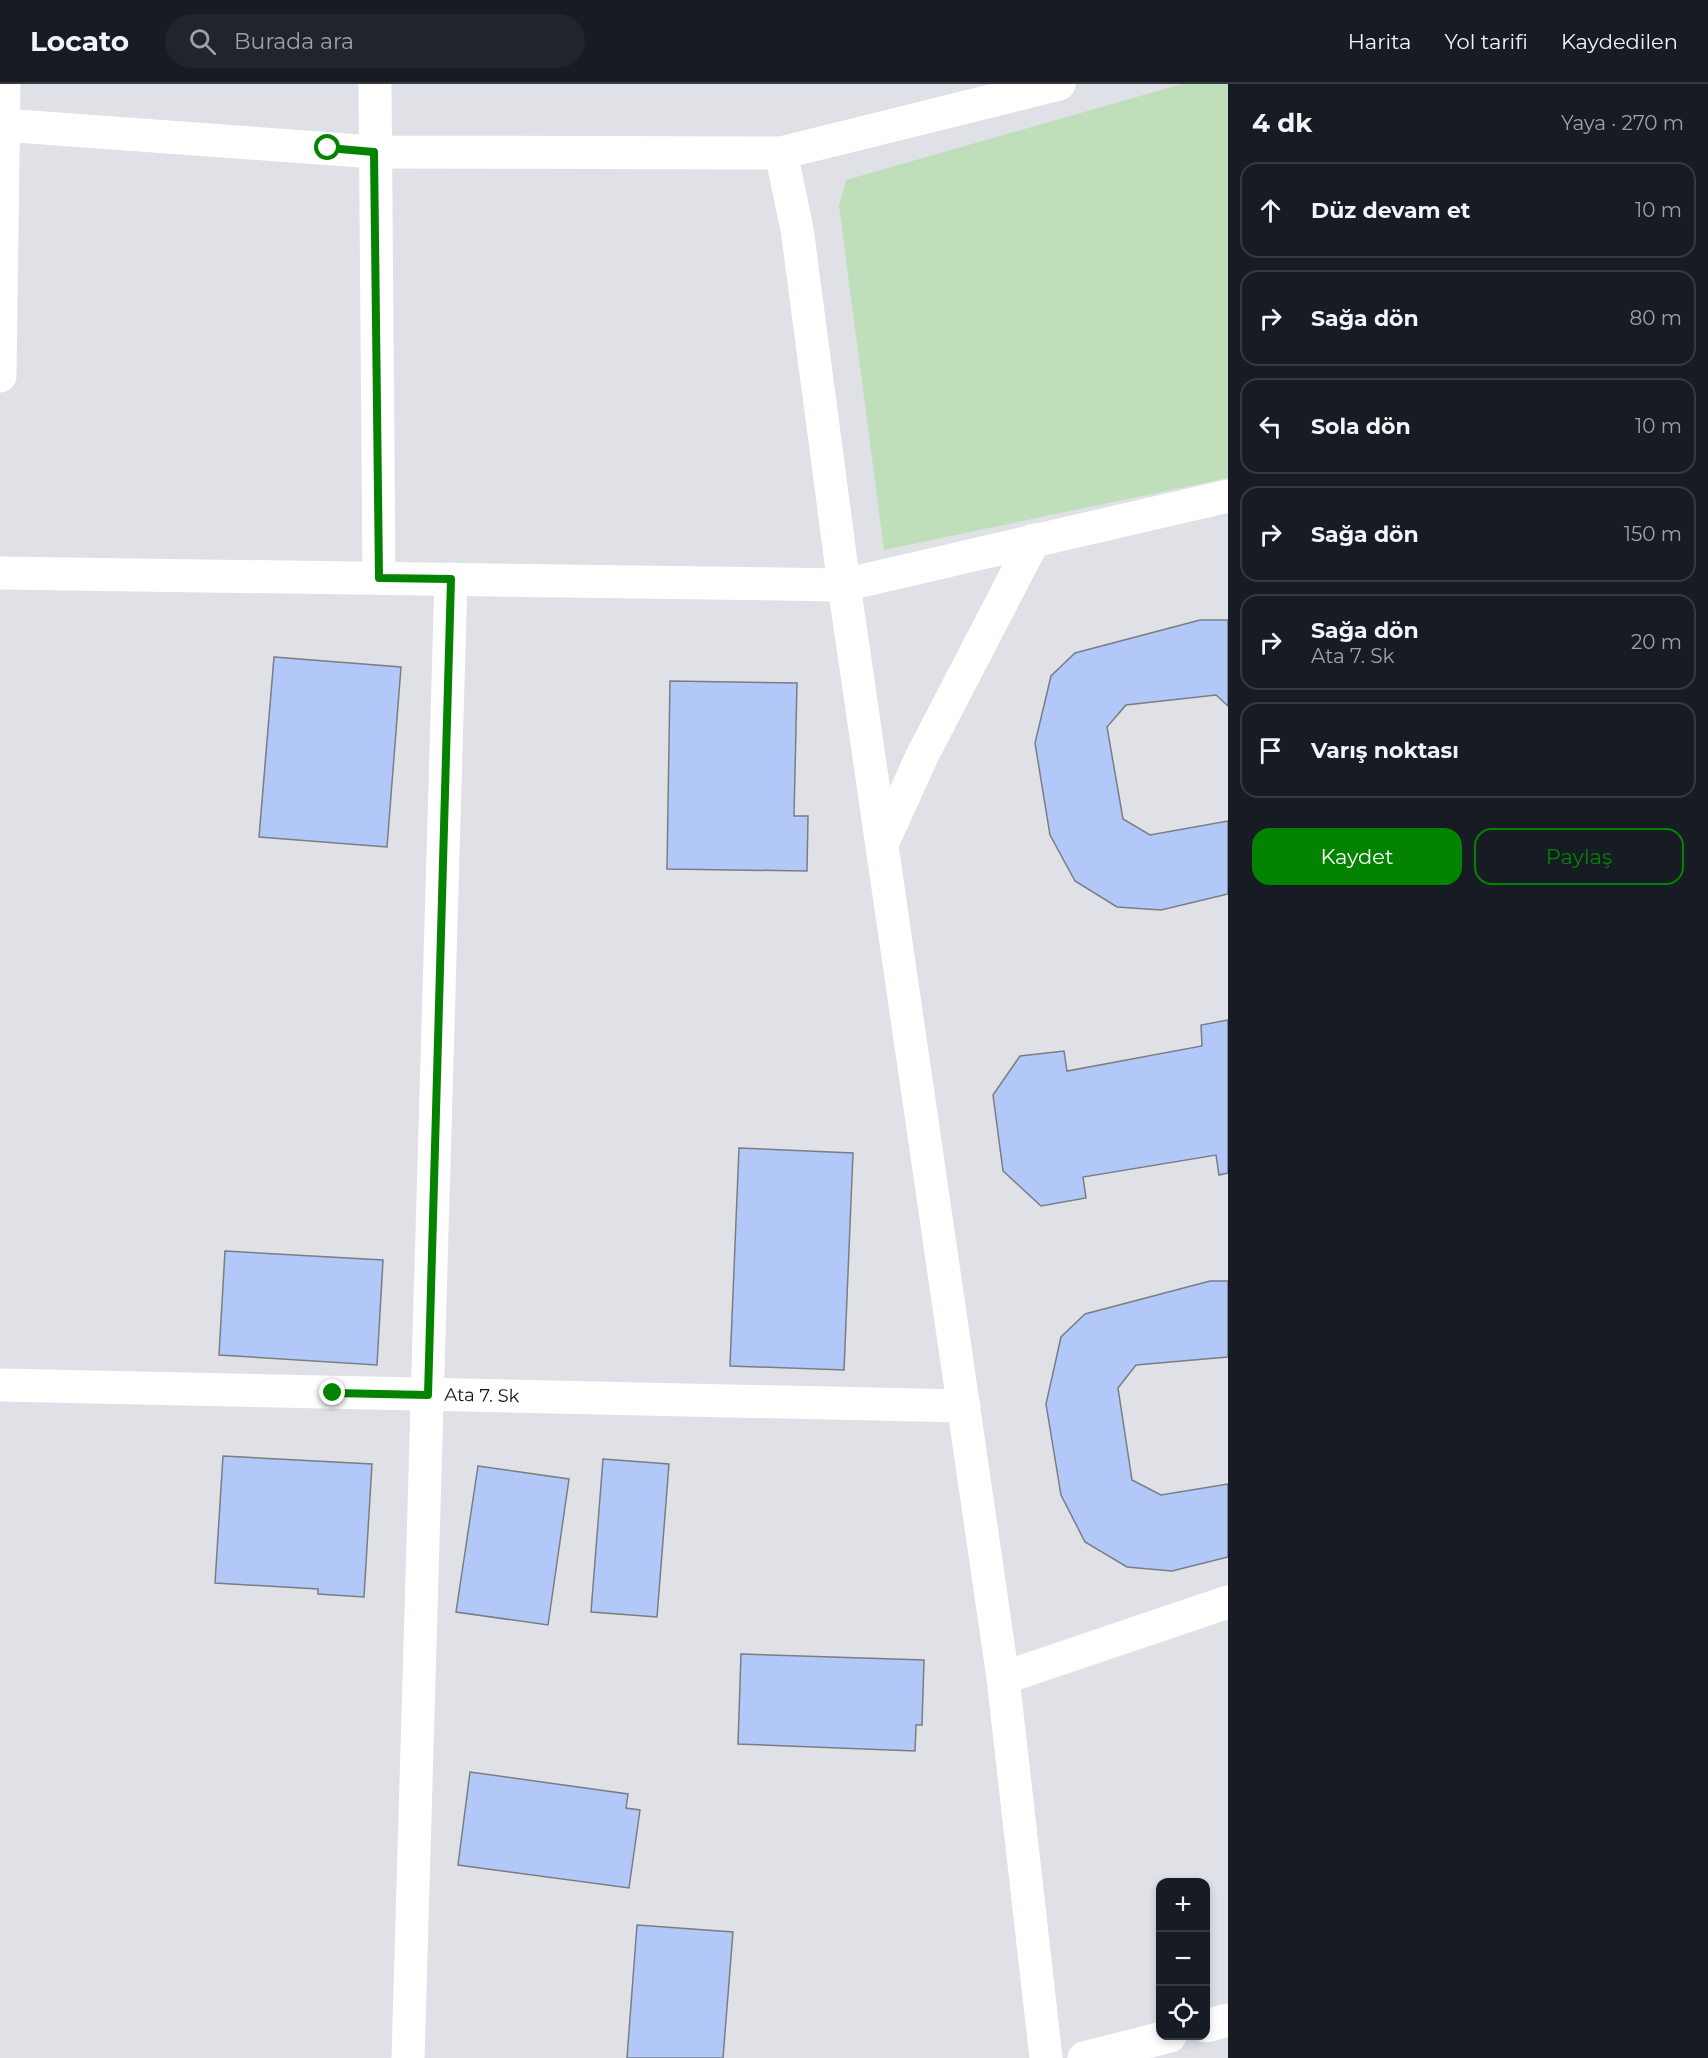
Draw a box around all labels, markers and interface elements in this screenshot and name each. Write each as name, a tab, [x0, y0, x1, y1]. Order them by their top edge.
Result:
search box	[165, 14, 585, 68]
text: Locato	[30, 24, 129, 58]
icon: search	[186, 25, 219, 58]
text: Burada ara	[234, 28, 354, 55]
text: Harita	[1348, 29, 1411, 54]
text: Yol tarifi	[1444, 29, 1528, 54]
text: Kaydedilen	[1561, 29, 1678, 54]
text: 4 dk	[1252, 107, 1312, 139]
text: Yaya · 270 m	[1561, 111, 1684, 135]
route start	[314, 134, 340, 160]
icon: ahead	[1254, 194, 1287, 227]
text: Düz devam et	[1311, 197, 1470, 224]
text: 10 m	[1635, 198, 1682, 222]
icon: right	[1254, 302, 1287, 335]
text: Sağa dön	[1311, 305, 1419, 332]
text: 80 m	[1630, 306, 1682, 330]
icon: left	[1254, 410, 1287, 443]
text: Sola dön	[1311, 413, 1411, 440]
text: 10 m	[1635, 414, 1682, 438]
icon: right	[1254, 518, 1287, 551]
text: Sağa dön	[1311, 521, 1419, 548]
text: 150 m	[1624, 522, 1682, 546]
text: Sağa dön	[1311, 617, 1419, 644]
icon: right	[1254, 626, 1287, 659]
text: 20 m	[1631, 630, 1682, 654]
text: Ata 7. Sk	[1311, 644, 1394, 668]
icon: arrive	[1254, 734, 1287, 767]
text: Varış noktası	[1311, 737, 1459, 764]
button: Kaydet	[1252, 828, 1462, 885]
button: Paylaş	[1474, 828, 1684, 885]
route end	[319, 1379, 345, 1405]
street label: Ata 7. Sk	[444, 1384, 520, 1407]
map controls	[1156, 1878, 1210, 2040]
button: +	[1156, 1878, 1210, 1932]
button: −	[1156, 1932, 1210, 1986]
button: locate	[1156, 1986, 1210, 2040]

